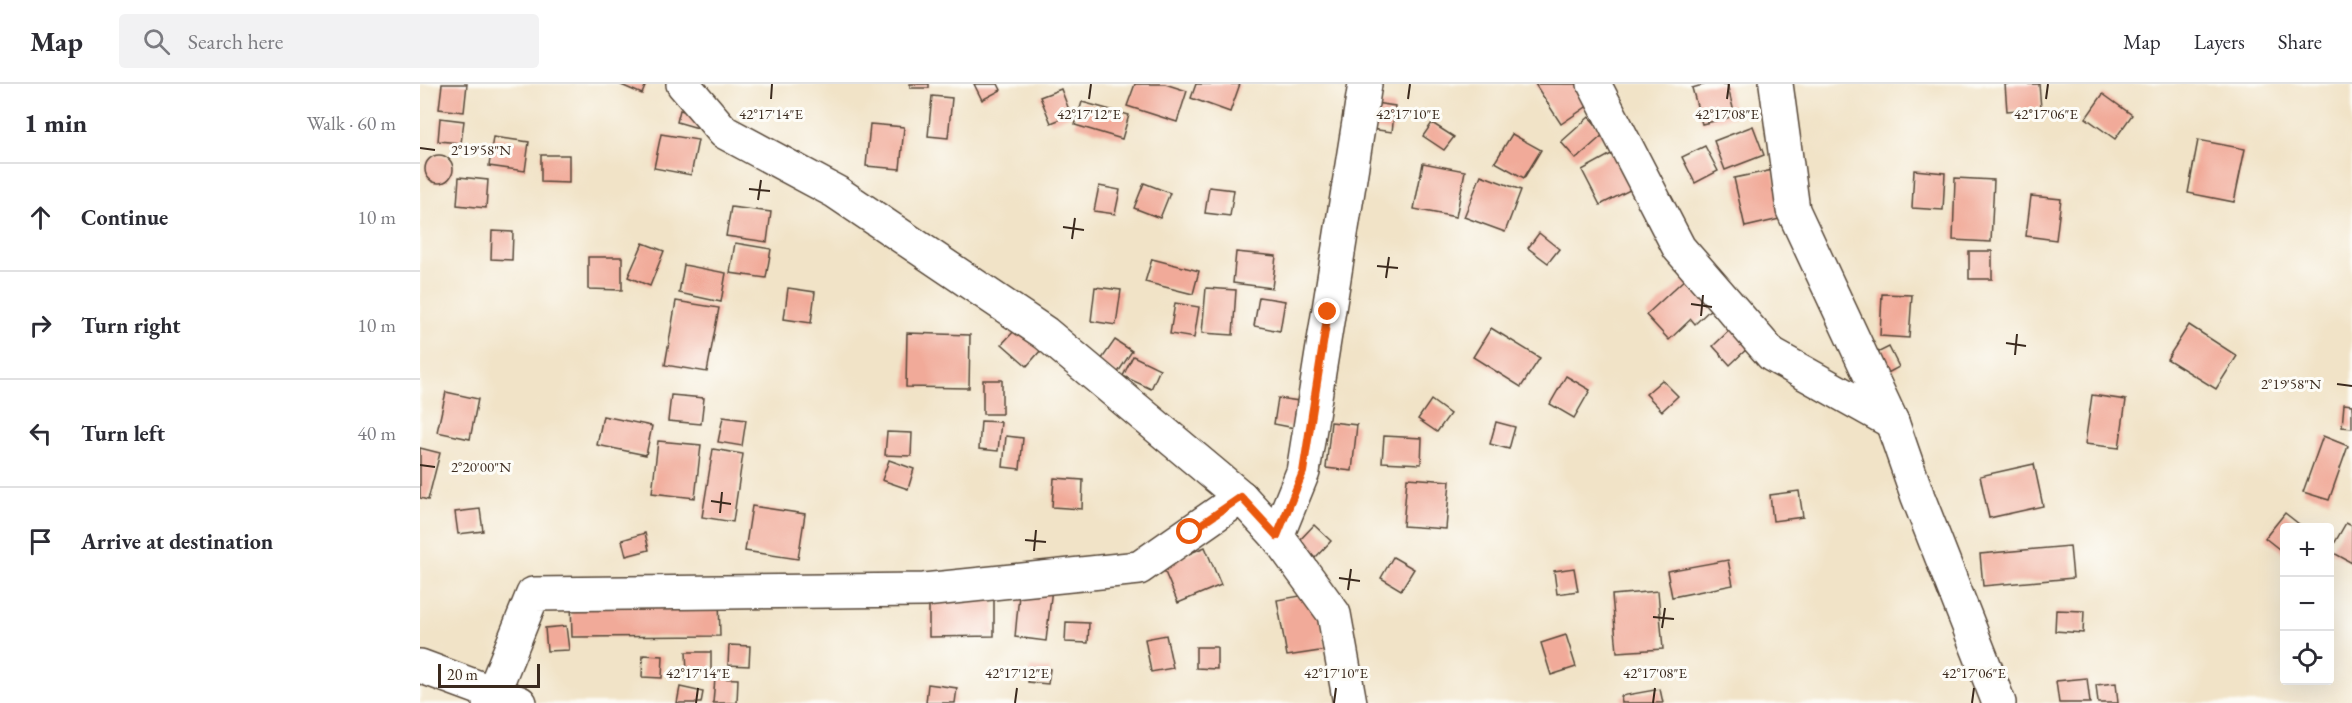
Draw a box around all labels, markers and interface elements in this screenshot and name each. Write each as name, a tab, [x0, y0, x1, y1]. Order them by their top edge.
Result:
search box	[119, 14, 539, 68]
text: Map	[30, 23, 83, 59]
icon: search	[140, 25, 173, 58]
text: Search here	[188, 27, 283, 56]
text: Map	[2123, 28, 2161, 55]
text: Layers	[2194, 28, 2245, 55]
text: Share	[2278, 28, 2322, 55]
text: 42°17'14"E	[739, 104, 804, 123]
text: 42°17'12"E	[1057, 104, 1122, 123]
text: 42°17'10"E	[1376, 104, 1441, 123]
text: 42°17'08"E	[1695, 104, 1760, 123]
text: 42°17'06"E	[2014, 104, 2079, 123]
text: 1 min	[24, 106, 87, 140]
text: Walk · 60 m	[307, 110, 396, 136]
text: 2°19'58"N	[451, 140, 511, 159]
icon: ahead	[24, 201, 57, 234]
text: Continue	[81, 203, 168, 232]
text: 10 m	[357, 204, 396, 230]
route end	[1314, 298, 1340, 324]
icon: right	[24, 309, 57, 342]
text: Turn right	[81, 311, 180, 340]
text: 10 m	[357, 312, 396, 338]
text: 2°19'58"N	[2261, 374, 2321, 393]
icon: left	[24, 417, 57, 450]
text: Turn left	[81, 419, 165, 448]
text: 40 m	[357, 420, 396, 446]
text: 2°20'00"N	[451, 457, 511, 476]
route start	[1176, 518, 1202, 544]
map controls	[2280, 523, 2334, 685]
button: +	[2280, 523, 2334, 577]
icon: arrive	[24, 525, 57, 558]
text: Arrive at destination	[81, 527, 273, 556]
button: −	[2280, 577, 2334, 631]
button: locate	[2280, 631, 2334, 685]
scale bar	[438, 661, 540, 688]
text: 42°17'14"E	[666, 663, 731, 682]
text: 42°17'12"E	[985, 663, 1050, 682]
text: 42°17'10"E	[1304, 663, 1369, 682]
text: 42°17'08"E	[1623, 663, 1688, 682]
text: 42°17'06"E	[1942, 663, 2007, 682]
text: 20 m	[447, 664, 478, 685]

